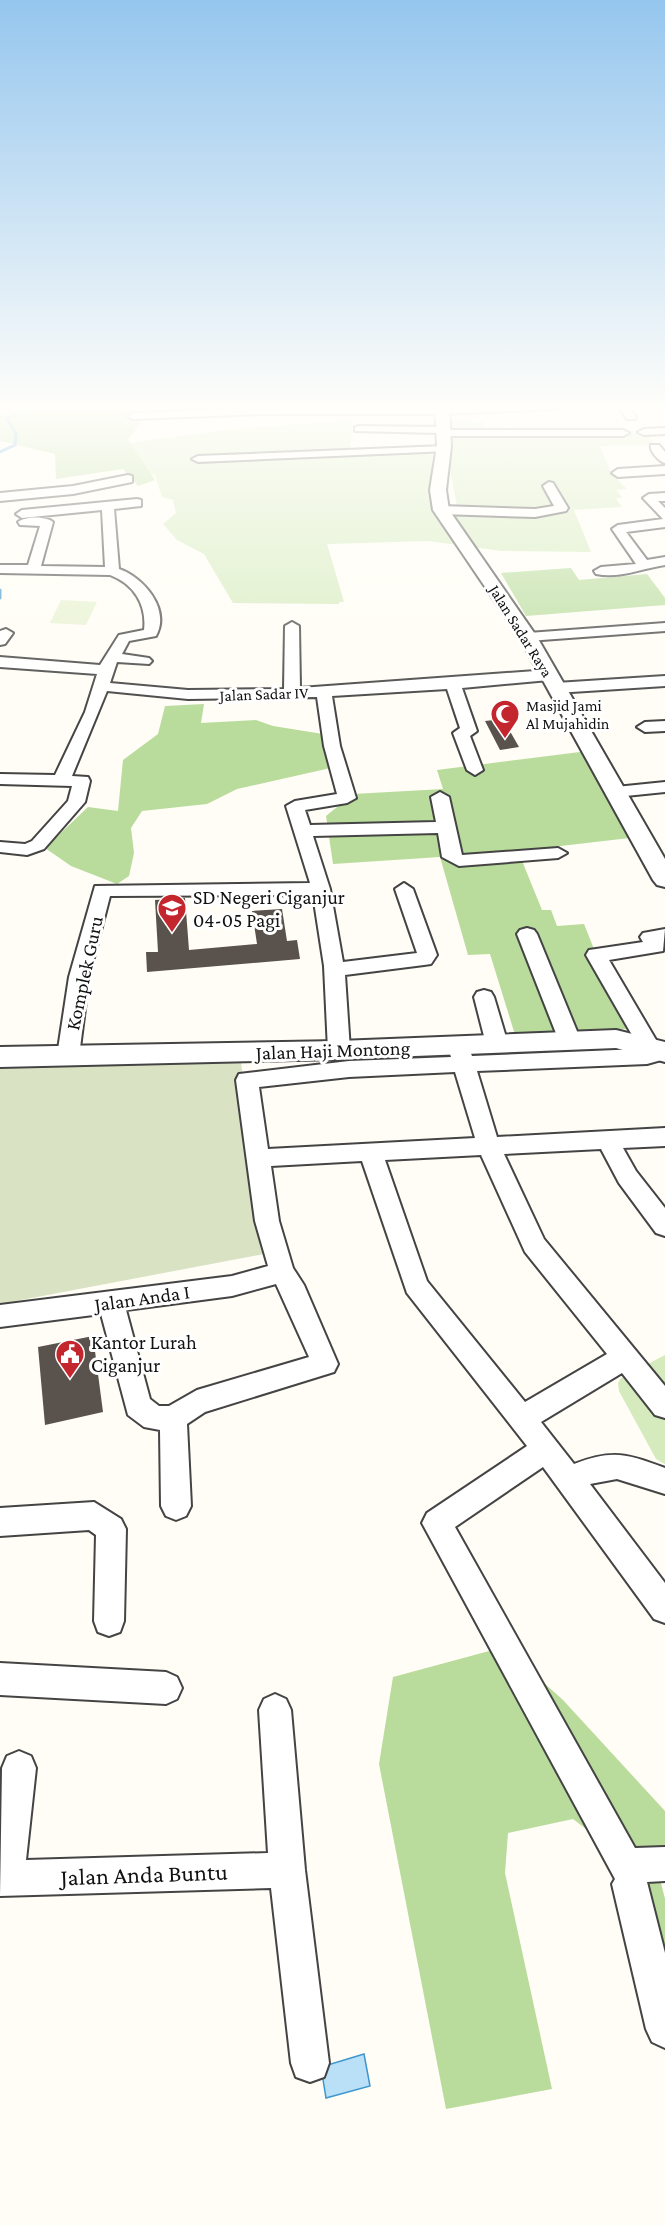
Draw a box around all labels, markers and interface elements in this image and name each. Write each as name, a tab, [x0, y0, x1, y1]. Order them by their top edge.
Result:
street label: Jalan Sadar Raya	[484, 580, 556, 681]
street label: Jalan Sadar IV	[217, 684, 310, 705]
place label: Masjid Jami Al Mujahidin	[526, 697, 610, 733]
mosque icon: Masjid Jami Al Mujahidin	[489, 698, 521, 740]
place label: SD Negeri Ciganjur 04-05 Pagi	[193, 886, 345, 932]
school or university icon: SD Negeri Ciganjur 04-05 Pagi	[156, 892, 188, 934]
street label: Komplek Guru	[61, 914, 108, 1032]
street label: Jalan Haji Montong	[253, 1036, 411, 1065]
street label: Jalan Anda I	[91, 1280, 191, 1317]
place label: Kantor Lurah Ciganjur	[91, 1331, 197, 1377]
public building icon: Kantor Lurah Ciganjur	[54, 1338, 86, 1380]
street label: Jalan Anda Buntu	[58, 1858, 228, 1890]

